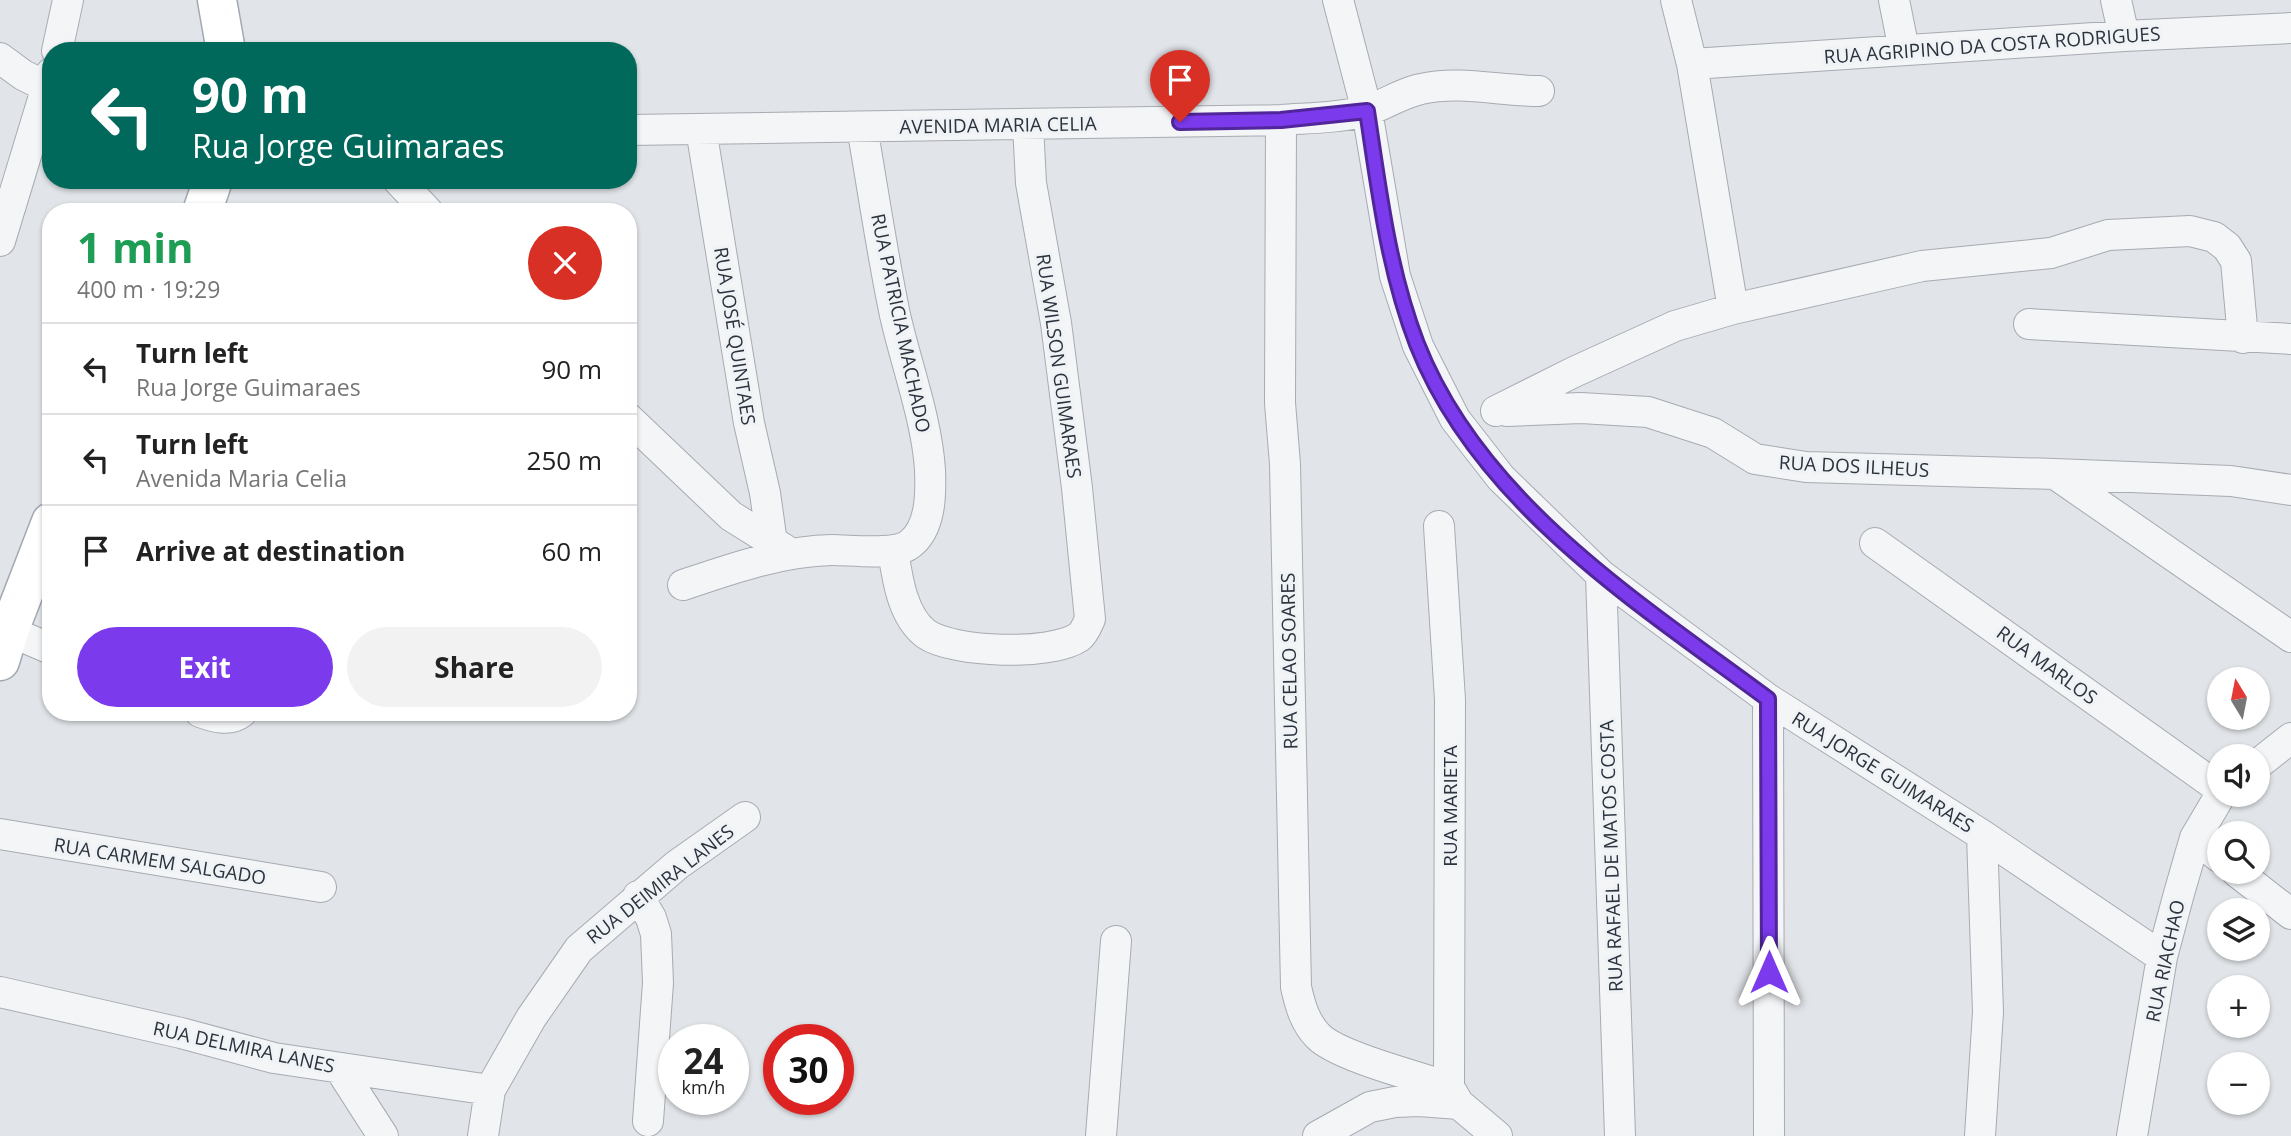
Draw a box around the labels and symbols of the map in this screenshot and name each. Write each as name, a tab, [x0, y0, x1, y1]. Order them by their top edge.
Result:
street label: RUA AGRIPINO DA COSTA RODRIGUES	[1823, 20, 2161, 70]
pin	[1150, 50, 1210, 122]
street label: AVENIDA MARIA CELIA	[899, 110, 1097, 140]
street label: RUA PATRICIA MACHADO	[865, 211, 937, 435]
street label: RUA JOSÉ QUINTAES	[708, 245, 762, 427]
street label: RUA WILSON GUIMARAES	[1030, 252, 1088, 480]
street label: RUA DOS ILHEUS	[1778, 449, 1930, 483]
street label: RUA CELAO SOARES	[1274, 572, 1304, 750]
street label: RUA MARLOS	[1991, 620, 2103, 710]
north arrow	[2207, 667, 2270, 730]
street label: RUA JORGE GUIMARAES	[1787, 705, 1979, 839]
street label: RUA RAFAEL DE MATOS COSTA	[1593, 720, 1629, 992]
street label: RUA MARIETA	[1437, 745, 1463, 867]
street label: RUA DEIMIRA LANES	[581, 818, 739, 950]
street label: RUA CARMEM SALGADO	[52, 831, 268, 891]
street label: RUA RIACHAO	[2139, 897, 2191, 1025]
position arrow	[1732, 935, 1806, 1009]
street label: RUA DELMIRA LANES	[151, 1015, 337, 1079]
speed limit sign: 30	[763, 1024, 854, 1115]

